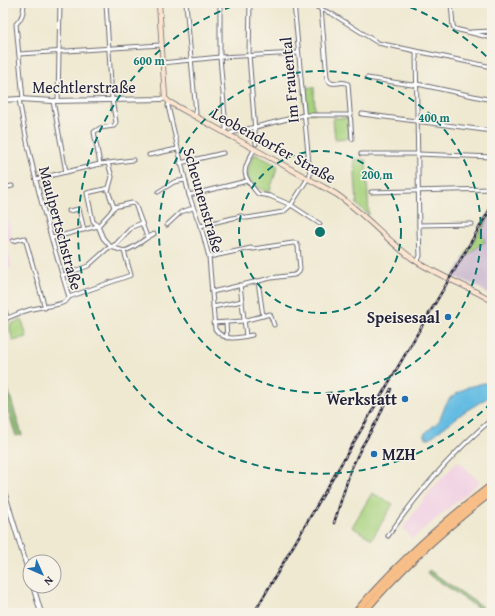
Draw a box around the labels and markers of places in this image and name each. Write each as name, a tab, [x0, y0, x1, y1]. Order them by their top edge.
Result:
centre of rings	[313, 225, 327, 239]
place label: Speisesaal	[367, 305, 440, 329]
marker: Speisesaal	[443, 312, 453, 322]
place label: Werkstatt	[326, 387, 397, 411]
marker: Werkstatt	[400, 394, 410, 404]
place label: MZH	[382, 442, 416, 466]
marker: MZH	[369, 449, 379, 459]

